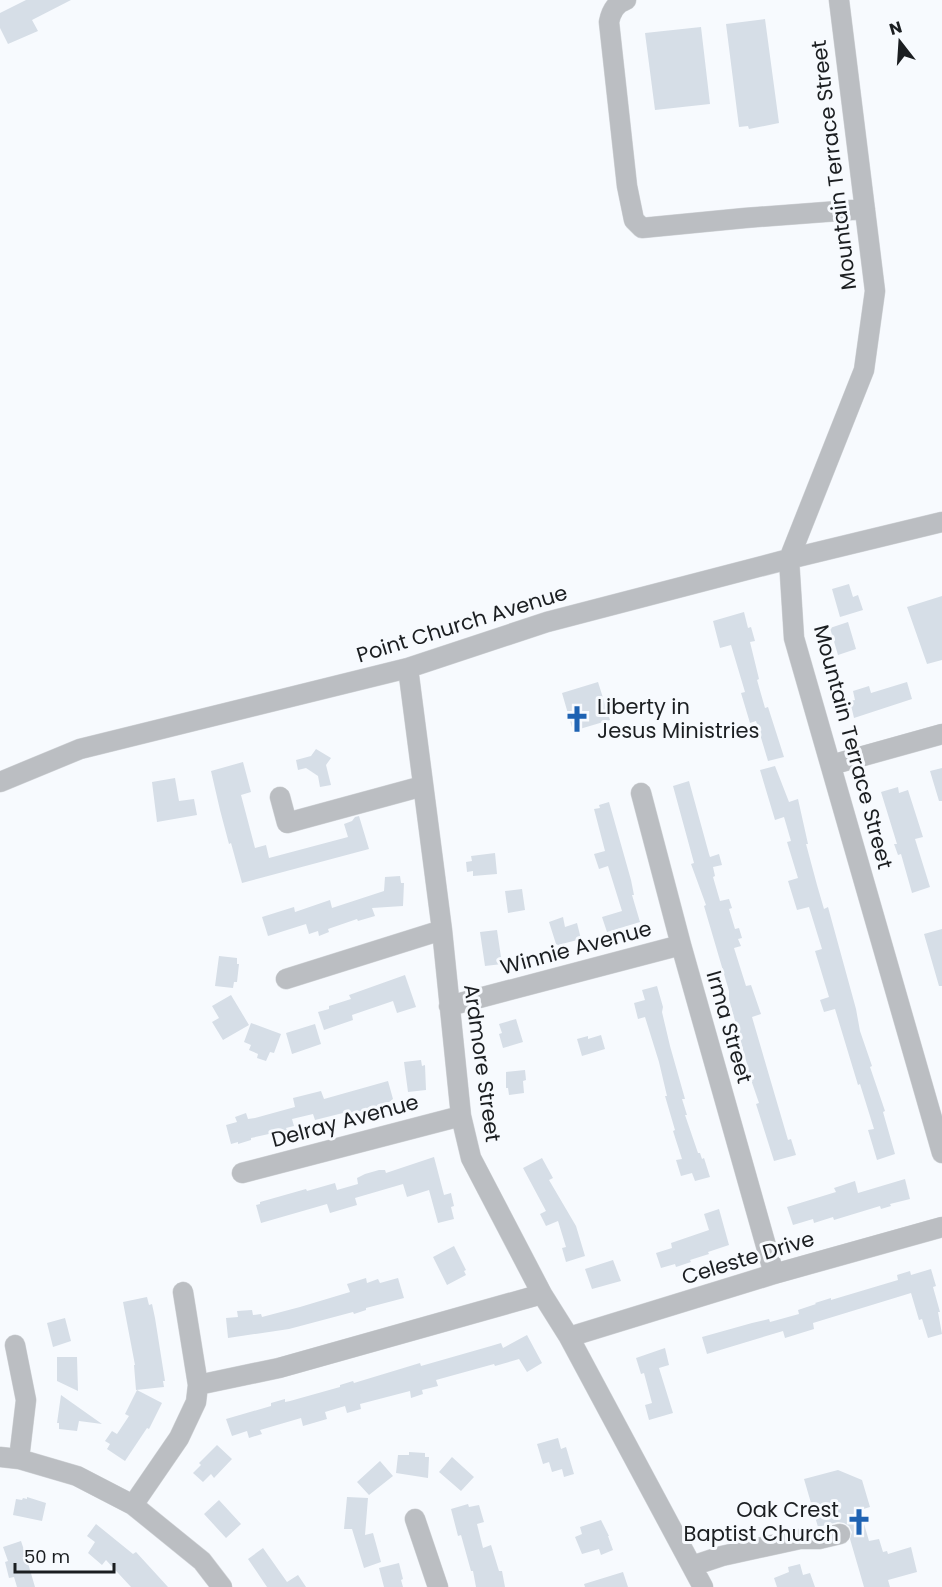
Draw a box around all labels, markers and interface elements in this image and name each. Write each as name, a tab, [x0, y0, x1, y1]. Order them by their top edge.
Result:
north arrow	[870, 12, 930, 72]
text: N	[887, 15, 905, 41]
street label: Mountain Terrace Street	[804, 38, 863, 292]
street label: Point Church Avenue	[353, 578, 571, 669]
street label: Mountain Terrace Street	[807, 622, 900, 872]
place label: Liberty in Jesus Ministries	[597, 692, 760, 745]
church icon: Liberty in Jesus Ministries	[562, 704, 592, 734]
street label: Winnie Avenue	[497, 913, 655, 982]
street label: Irma Street	[700, 967, 759, 1087]
street label: Ardmore Street	[457, 982, 508, 1144]
street label: Delray Avenue	[268, 1087, 422, 1154]
street label: Celeste Drive	[678, 1224, 818, 1291]
place label: Oak Crest Baptist Church	[684, 1495, 839, 1548]
church icon: Oak Crest Baptist Church	[844, 1507, 874, 1537]
scale bar	[15, 1536, 114, 1574]
text: 50 m	[24, 1544, 70, 1569]

